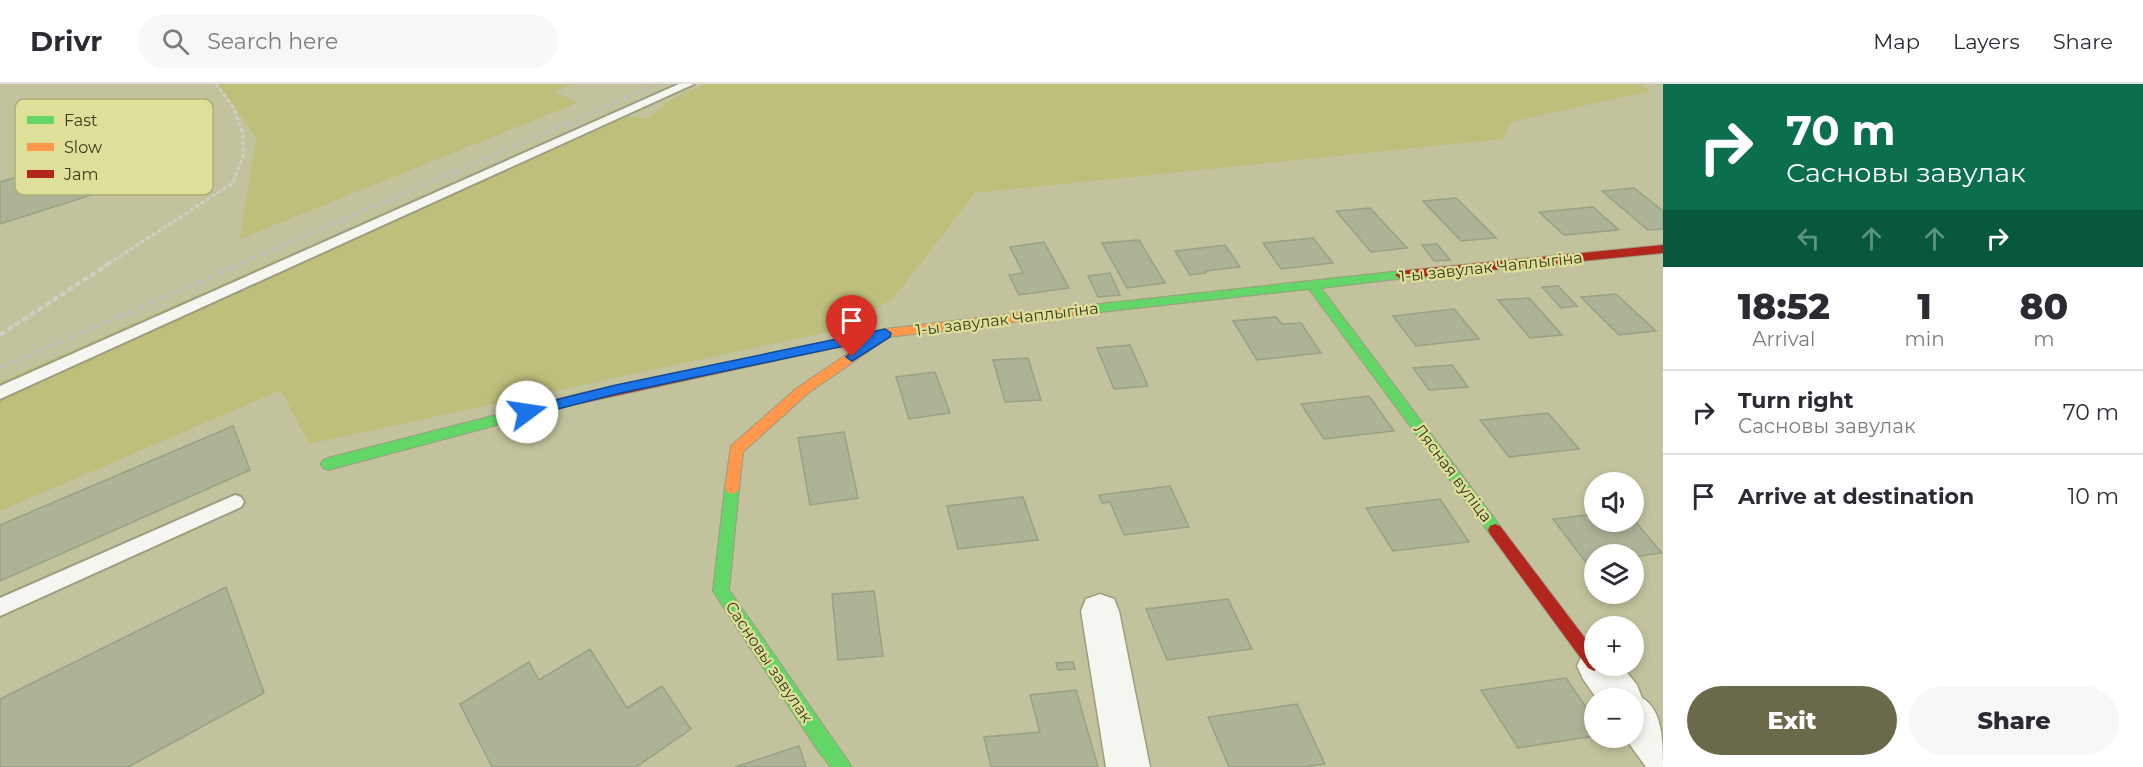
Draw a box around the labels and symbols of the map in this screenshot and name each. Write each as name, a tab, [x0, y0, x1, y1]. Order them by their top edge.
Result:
legend	[15, 99, 213, 195]
text: Fast	[64, 111, 98, 130]
text: Slow	[64, 138, 102, 157]
text: Jam	[63, 165, 98, 184]
street label: 1-ы завулак Чаплыгіна	[1398, 248, 1584, 286]
pin	[826, 295, 877, 357]
street label: 1-ы завулак Чаплыгіна	[914, 298, 1100, 340]
position arrow	[495, 380, 559, 444]
street label: Лясная вуліца	[1410, 420, 1496, 526]
street label: Сасновы завулак	[721, 598, 817, 727]

